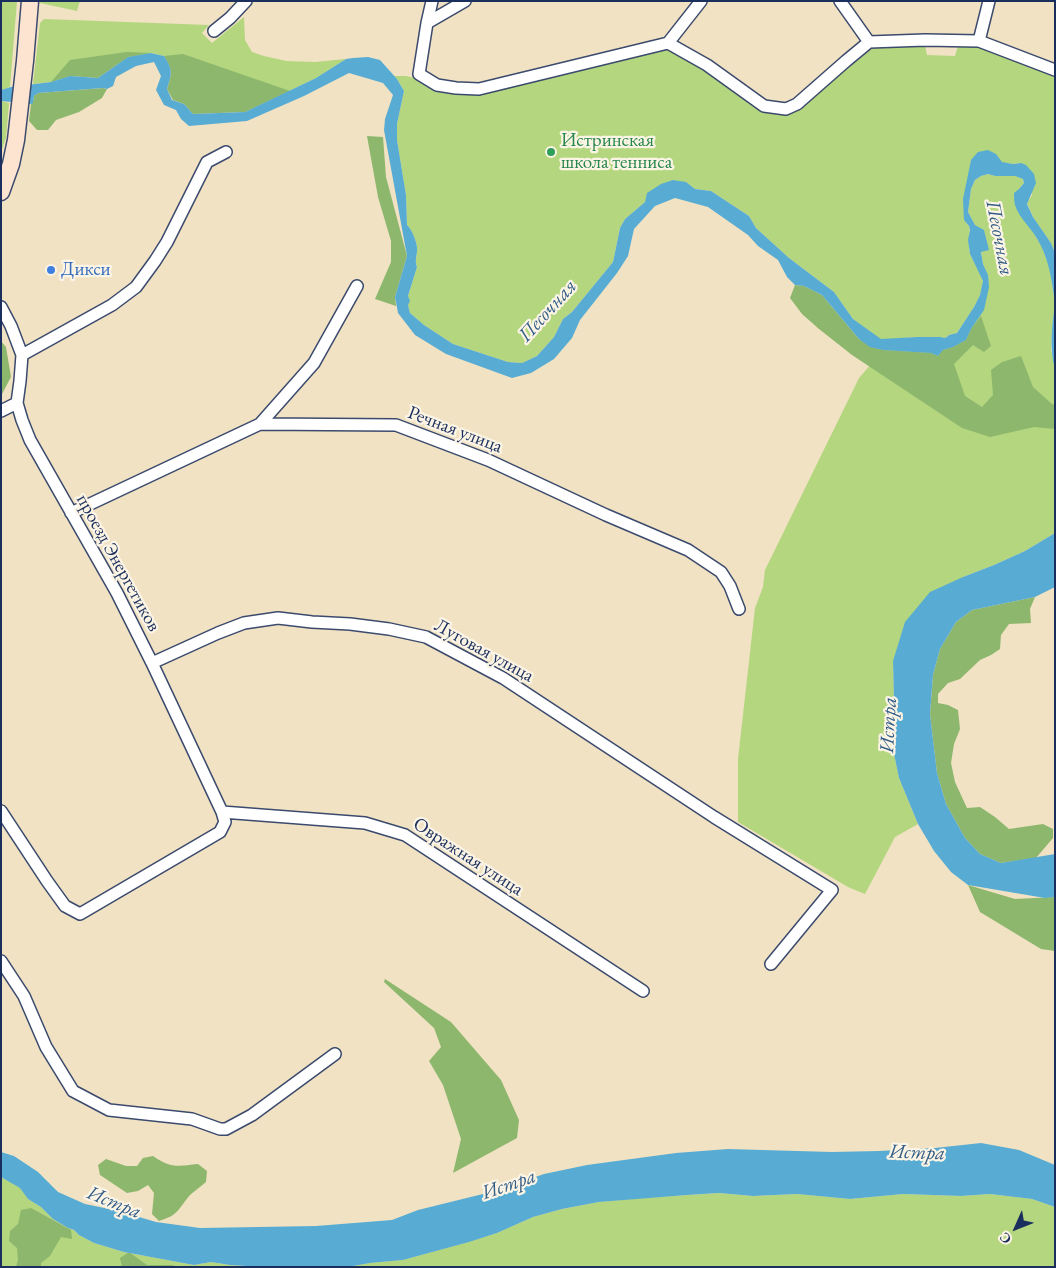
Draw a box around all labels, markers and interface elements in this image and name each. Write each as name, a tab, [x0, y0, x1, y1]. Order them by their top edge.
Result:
place label: Истринская школа тенниса	[561, 130, 672, 174]
marker: Истринская школа тенниса	[545, 146, 557, 158]
water label: Песочная	[980, 199, 1018, 277]
place label: Дикси	[61, 259, 111, 281]
marker: Дикси	[45, 264, 57, 276]
water label: Песочная	[514, 275, 582, 347]
street label: Речная улица	[404, 402, 506, 458]
street label: проезд Энергетиков	[71, 490, 165, 636]
street label: Луговая улица	[430, 614, 538, 688]
water label: Истра	[876, 697, 902, 753]
street label: Овражная улица	[409, 813, 527, 901]
water label: Истра	[889, 1140, 945, 1166]
water label: Истра	[479, 1165, 539, 1205]
water label: Истра	[84, 1181, 144, 1225]
north arrow	[991, 1203, 1041, 1253]
text: С	[995, 1229, 1015, 1248]

